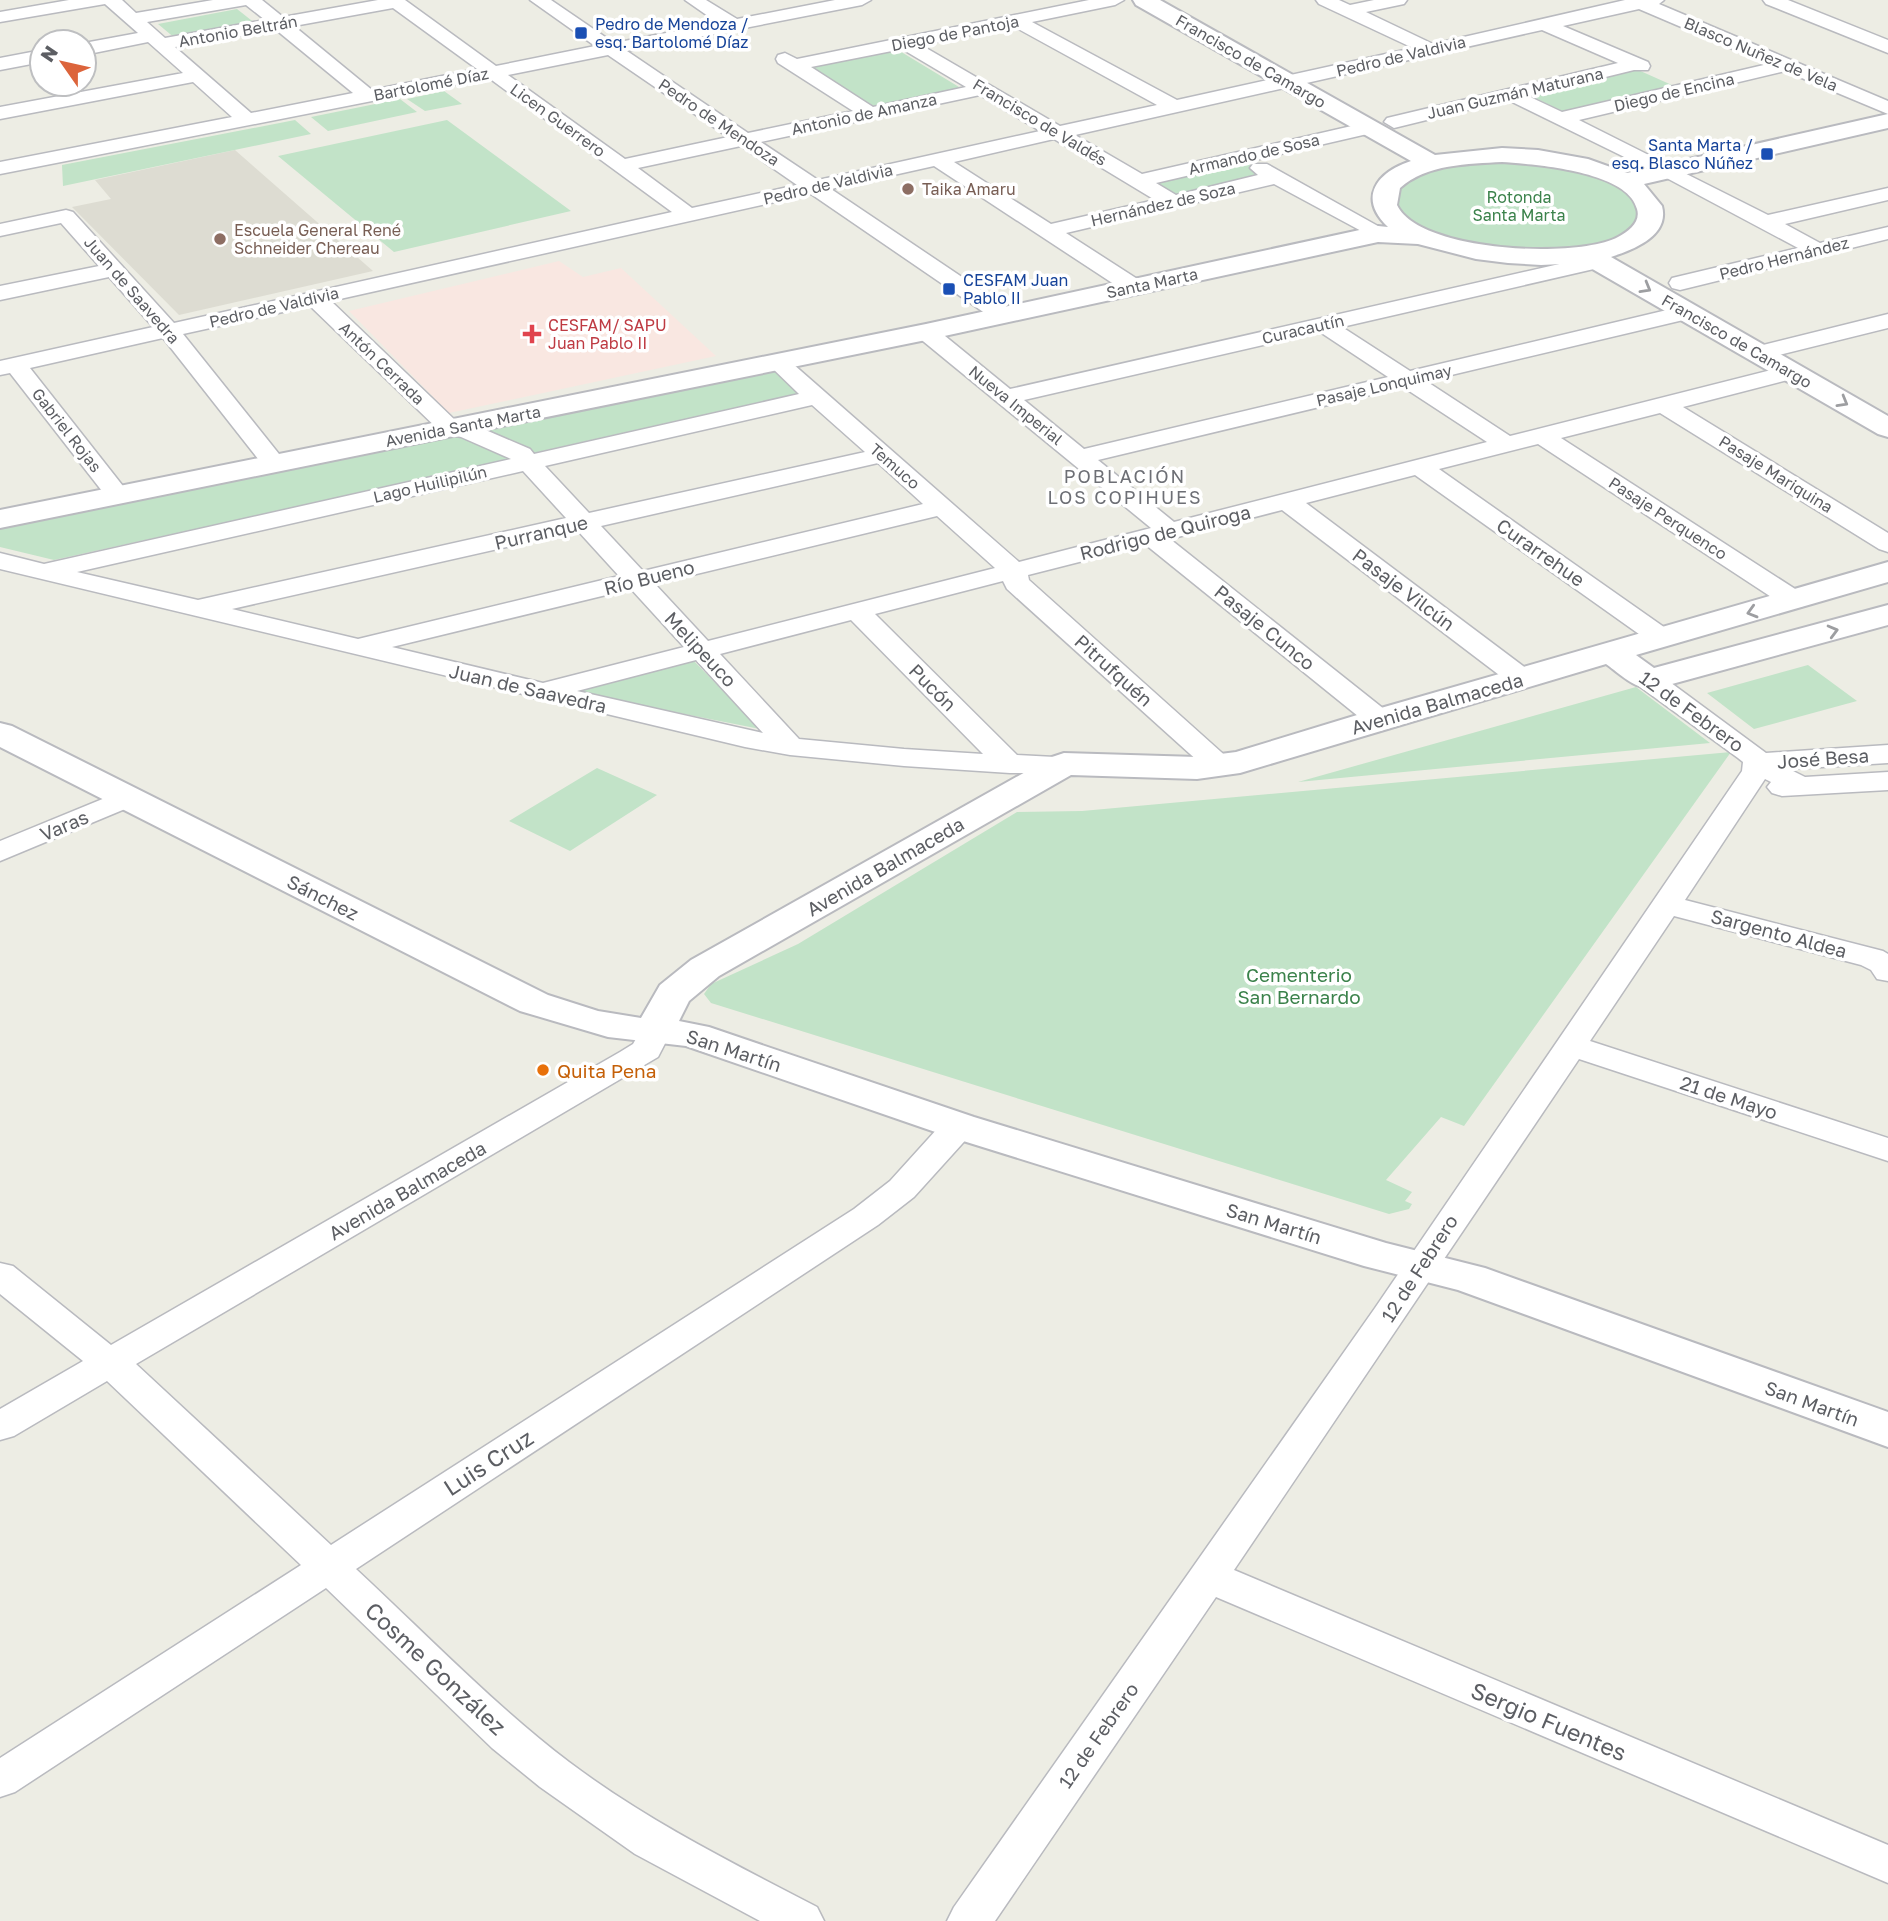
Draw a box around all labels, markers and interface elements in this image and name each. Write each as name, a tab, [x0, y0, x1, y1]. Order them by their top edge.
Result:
street label: Francisco de Camargo	[1172, 10, 1330, 112]
street label: Antonio Beltrán	[177, 11, 299, 51]
street label: Diego de Pantoja	[889, 11, 1021, 55]
street label: Blasco Nuñez de Vela	[1681, 13, 1841, 95]
place label: Pedro de Mendoza / esq. Bartolomé Díaz	[595, 14, 749, 52]
marker: Pedro de Mendoza / esq. Bartolomé Díaz	[573, 25, 589, 41]
north arrow	[28, 28, 98, 98]
street label: Pedro de Valdivia	[1334, 31, 1468, 81]
text: N	[35, 41, 62, 66]
street label: Bartolomé Díaz	[372, 63, 490, 105]
street label: Juan Guzmán Maturana	[1425, 63, 1605, 123]
street label: Diego de Encina	[1612, 68, 1736, 116]
street label: Pedro de Mendoza	[655, 74, 783, 170]
street label: Francisco de Valdés	[969, 74, 1111, 170]
street label: Licen Guerrero	[507, 79, 609, 161]
street label: Antonio de Amanza	[789, 89, 939, 139]
street label: Armando de Sosa	[1187, 129, 1321, 179]
place label: Santa Marta / esq. Blasco Núñez	[1612, 135, 1753, 173]
marker: Santa Marta / esq. Blasco Núñez	[1759, 146, 1775, 162]
street label: Pedro de Valdivia	[761, 159, 895, 209]
street label: Hernández de Soza	[1089, 178, 1237, 230]
place label: Taika Amaru	[922, 179, 1016, 199]
marker: Taika Amaru	[900, 181, 916, 197]
park label: Rotonda Santa Marta	[1472, 187, 1566, 225]
place label: Escuela General René Schneider Chereau	[234, 220, 401, 258]
marker: Escuela General René Schneider Chereau	[212, 231, 228, 247]
street label: Juan de Saavedra	[80, 232, 184, 348]
street label: Pedro Hernández	[1717, 232, 1851, 284]
street label: Santa Marta	[1104, 264, 1200, 302]
place label: CESFAM Juan Pablo II	[963, 270, 1068, 308]
one-way arrow	[1638, 280, 1651, 293]
marker: CESFAM Juan Pablo II	[941, 281, 957, 297]
street label: Pedro de Valdivia	[207, 282, 341, 332]
street label: Francisco de Camargo	[1658, 290, 1816, 392]
street label: Curacautín	[1260, 310, 1346, 348]
place label: CESFAM/ SAPU Juan Pablo II	[548, 315, 667, 353]
street label: Antón Cerrada	[335, 317, 429, 409]
marker: CESFAM/ SAPU Juan Pablo II	[522, 324, 542, 344]
street label: Pasaje Lonquimay	[1314, 360, 1454, 410]
street label: Nueva Imperial	[965, 361, 1067, 449]
street label: Gabriel Rojas	[28, 384, 106, 476]
one-way arrow	[1835, 393, 1848, 406]
street label: Avenida Santa Marta	[384, 401, 542, 451]
street label: Pasaje Mariquina	[1715, 431, 1837, 517]
street label: Temuco	[866, 439, 924, 493]
street label: Lago Huilipilún	[371, 461, 489, 507]
district label: POBLACIÓN LOS COPIHUES	[1047, 465, 1203, 508]
street label: Pasaje Perquenco	[1605, 472, 1731, 564]
street label: Rodrigo de Quiroga	[1077, 500, 1253, 564]
street label: Purranque	[492, 510, 590, 554]
street label: Curarrehue	[1493, 513, 1589, 591]
street label: Pasaje Vilcún	[1348, 543, 1460, 635]
street label: Río Bueno	[601, 555, 697, 599]
street label: Pasaje Cunco	[1210, 580, 1320, 674]
one-way arrow	[1746, 603, 1758, 618]
street label: Melipeuco	[660, 607, 742, 691]
one-way arrow	[1827, 624, 1839, 639]
street label: Pitrufquén	[1070, 629, 1158, 711]
street label: Juan de Saavedra	[447, 659, 609, 717]
street label: Pucón	[905, 659, 961, 715]
street label: 12 de Febrero	[1635, 666, 1749, 756]
street label: Avenida Balmaceda	[1348, 667, 1526, 739]
street label: José Besa	[1776, 743, 1870, 773]
street label: Varas	[36, 805, 92, 845]
street label: Avenida Balmaceda	[802, 812, 968, 920]
street label: Sánchez	[283, 869, 363, 925]
street label: Sargento Aldea	[1709, 904, 1849, 962]
park label: Cementerio San Bernardo	[1237, 963, 1361, 1008]
street label: San Martín	[684, 1024, 784, 1076]
place label: Quita Pena	[557, 1059, 656, 1082]
marker: Quita Pena	[535, 1062, 551, 1078]
street label: 21 de Mayo	[1678, 1070, 1780, 1124]
street label: Avenida Balmaceda	[324, 1136, 490, 1244]
street label: San Martín	[1224, 1198, 1324, 1248]
street label: 12 de Febrero	[1376, 1210, 1462, 1326]
street label: San Martín	[1762, 1375, 1862, 1431]
street label: Luis Cruz	[438, 1423, 538, 1501]
street label: Cosme González	[360, 1596, 512, 1740]
street label: Sergio Fuentes	[1467, 1676, 1631, 1766]
street label: 12 de Febrero	[1053, 1678, 1143, 1792]

